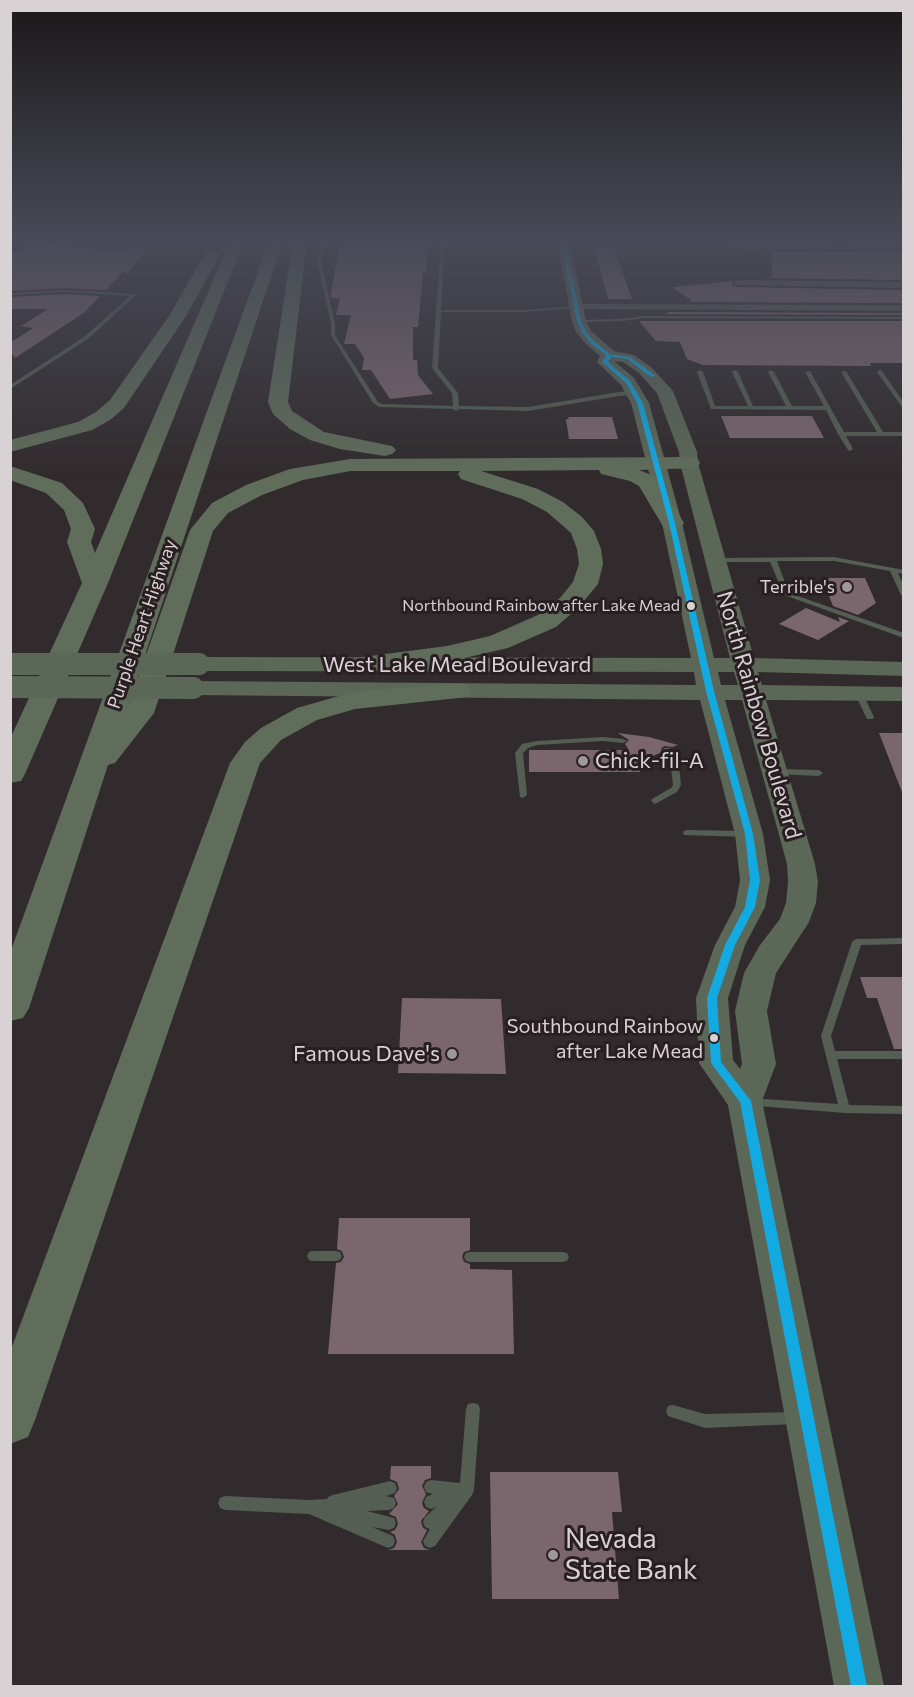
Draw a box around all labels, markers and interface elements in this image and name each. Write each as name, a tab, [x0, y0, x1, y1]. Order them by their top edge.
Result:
street label: Purple Heart Highway	[103, 536, 181, 712]
place label: Terrible's	[760, 576, 835, 598]
marker: Terrible's	[840, 580, 854, 594]
street label: North Rainbow Boulevard	[711, 588, 807, 842]
place label: Northbound Rainbow after Lake Mead	[402, 596, 680, 616]
marker: Northbound Rainbow after Lake Mead	[685, 600, 697, 612]
street label: West Lake Mead Boulevard	[323, 652, 591, 678]
place label: Chick-fil-A	[595, 748, 704, 774]
marker: Chick-fil-A	[576, 754, 590, 768]
place label: Southbound Rainbow after Lake Mead	[507, 1014, 703, 1061]
marker: Southbound Rainbow after Lake Mead	[708, 1032, 720, 1044]
place label: Famous Dave's	[293, 1041, 440, 1067]
marker: Famous Dave's	[445, 1047, 459, 1061]
place label: Nevada State Bank	[565, 1523, 698, 1586]
marker: Nevada State Bank	[546, 1548, 560, 1562]

